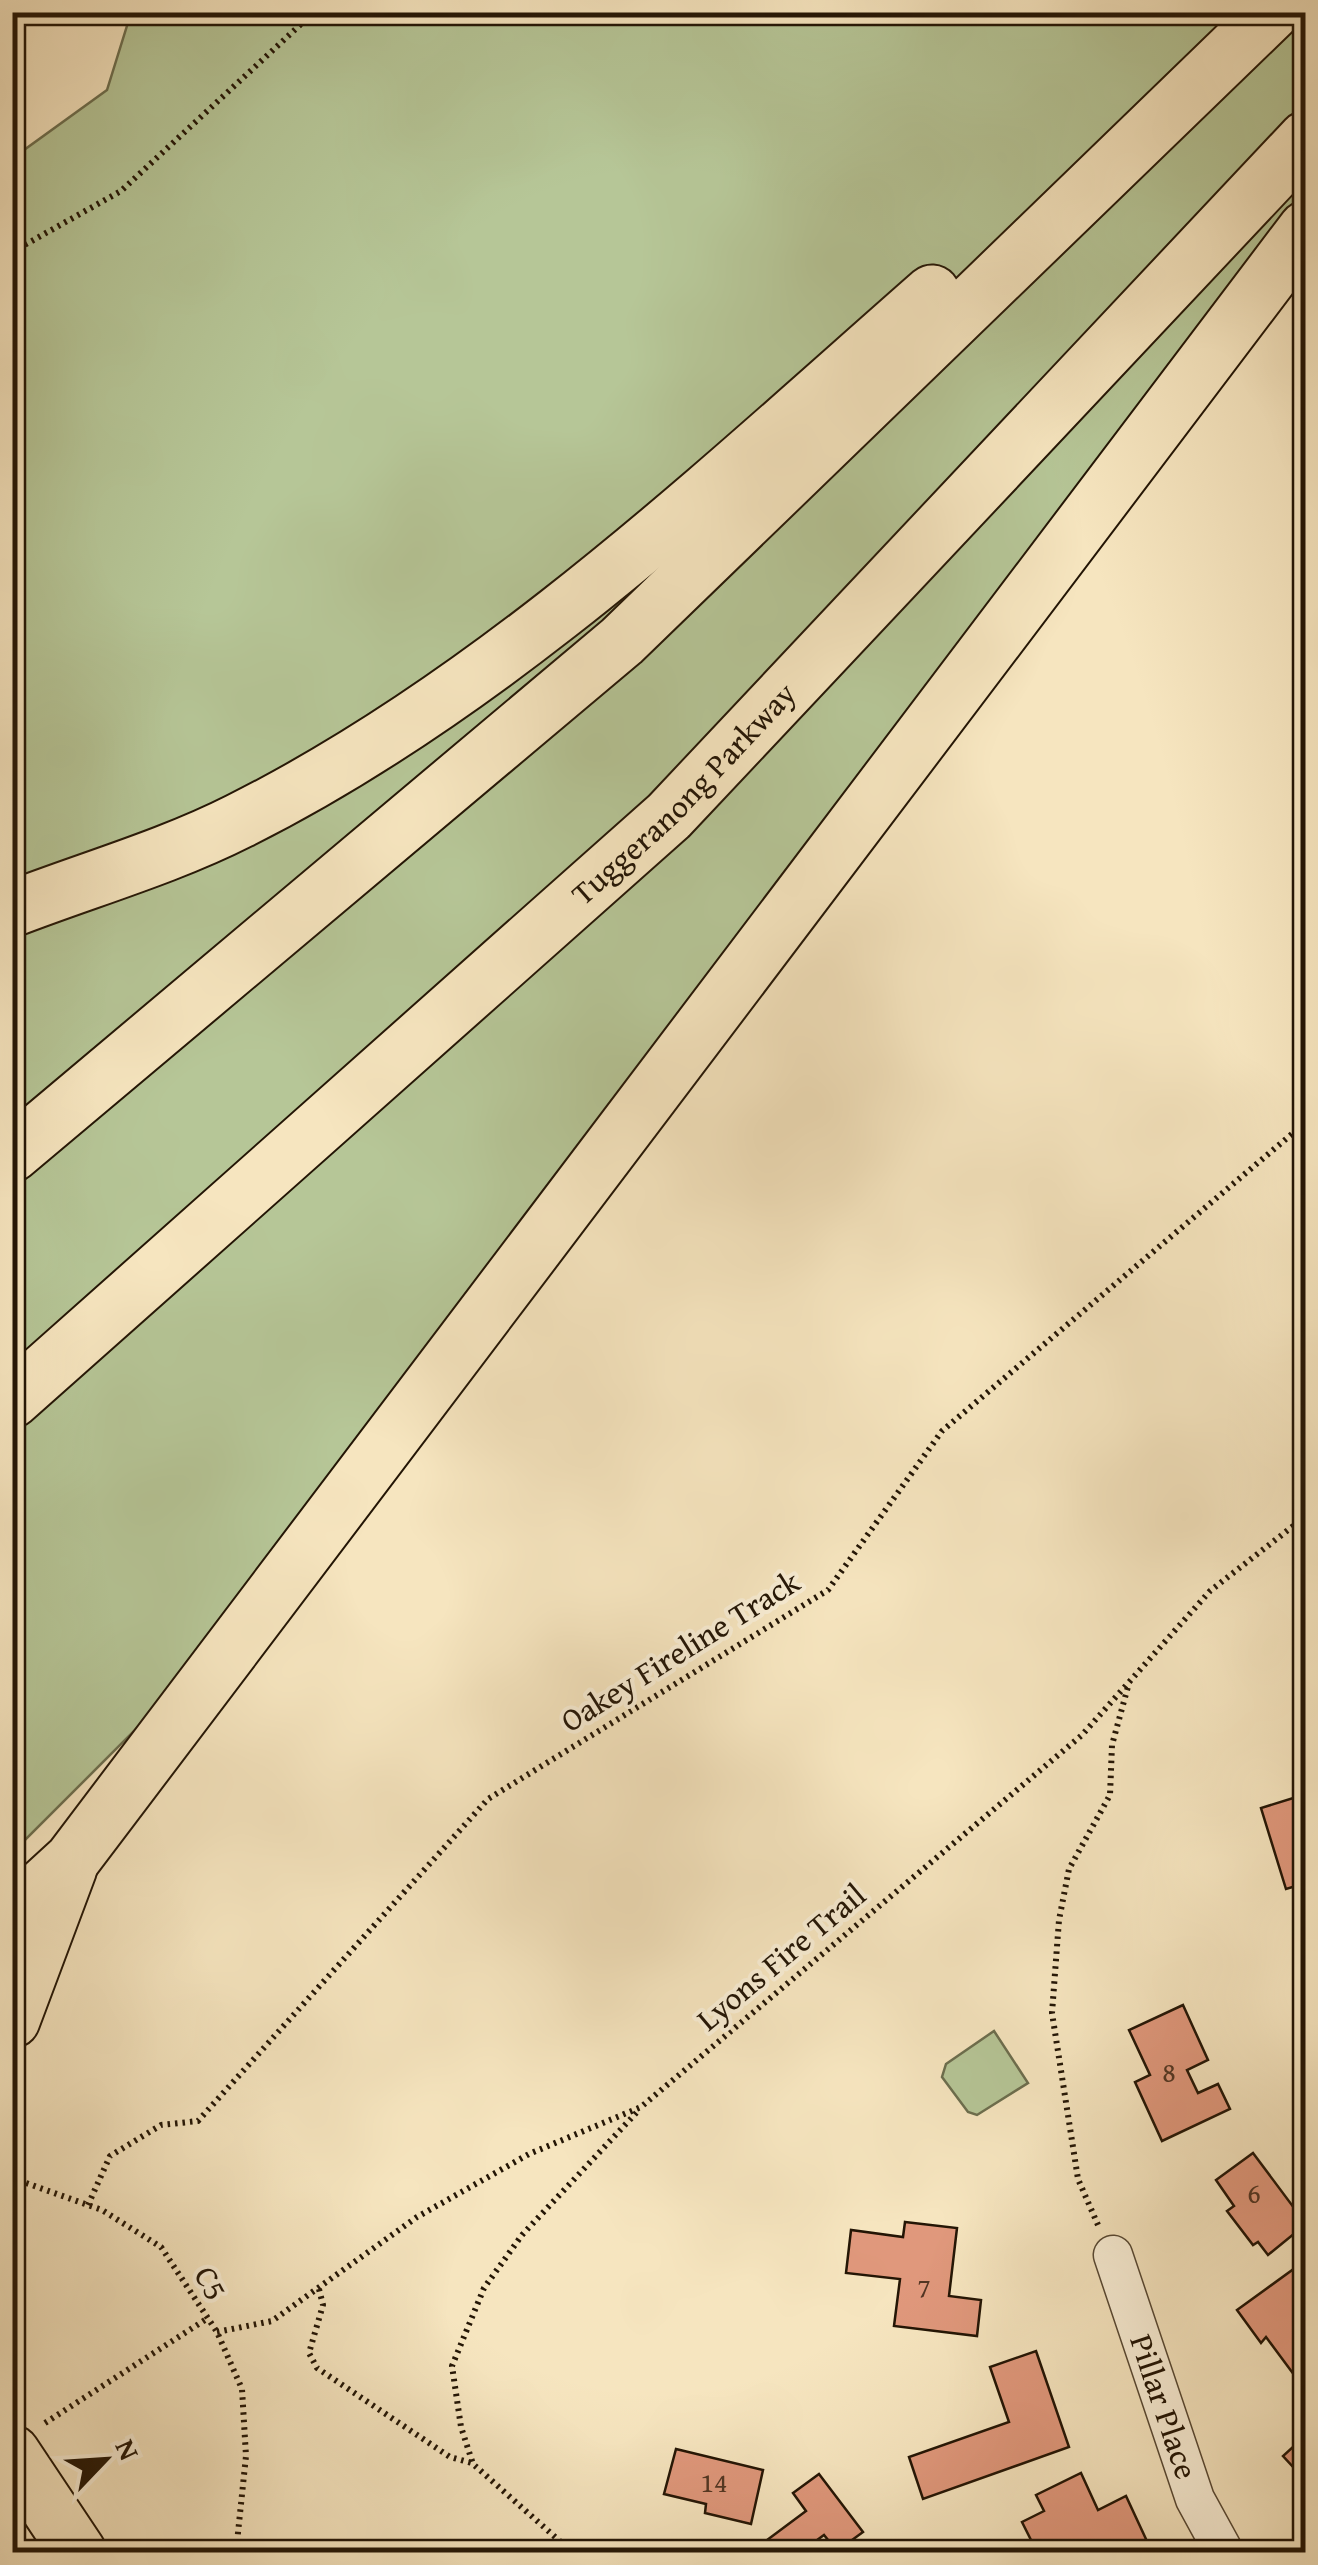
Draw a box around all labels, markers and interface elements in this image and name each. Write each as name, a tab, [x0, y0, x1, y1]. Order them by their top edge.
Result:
street label: Tuggeranong Parkway	[560, 671, 807, 916]
street label: Oakey Fireline Track	[551, 1558, 809, 1743]
street label: Lyons Fire Trail	[686, 1872, 876, 2042]
house number: 8	[1162, 2051, 1176, 2092]
house number: 6	[1247, 2172, 1261, 2213]
street label: C5	[183, 2257, 240, 2308]
house number: 7	[917, 2266, 931, 2307]
street label: Pillar Place	[1118, 2328, 1211, 2485]
north arrow	[55, 2410, 155, 2510]
text: N	[106, 2432, 151, 2467]
house number: 14	[701, 2461, 727, 2502]

